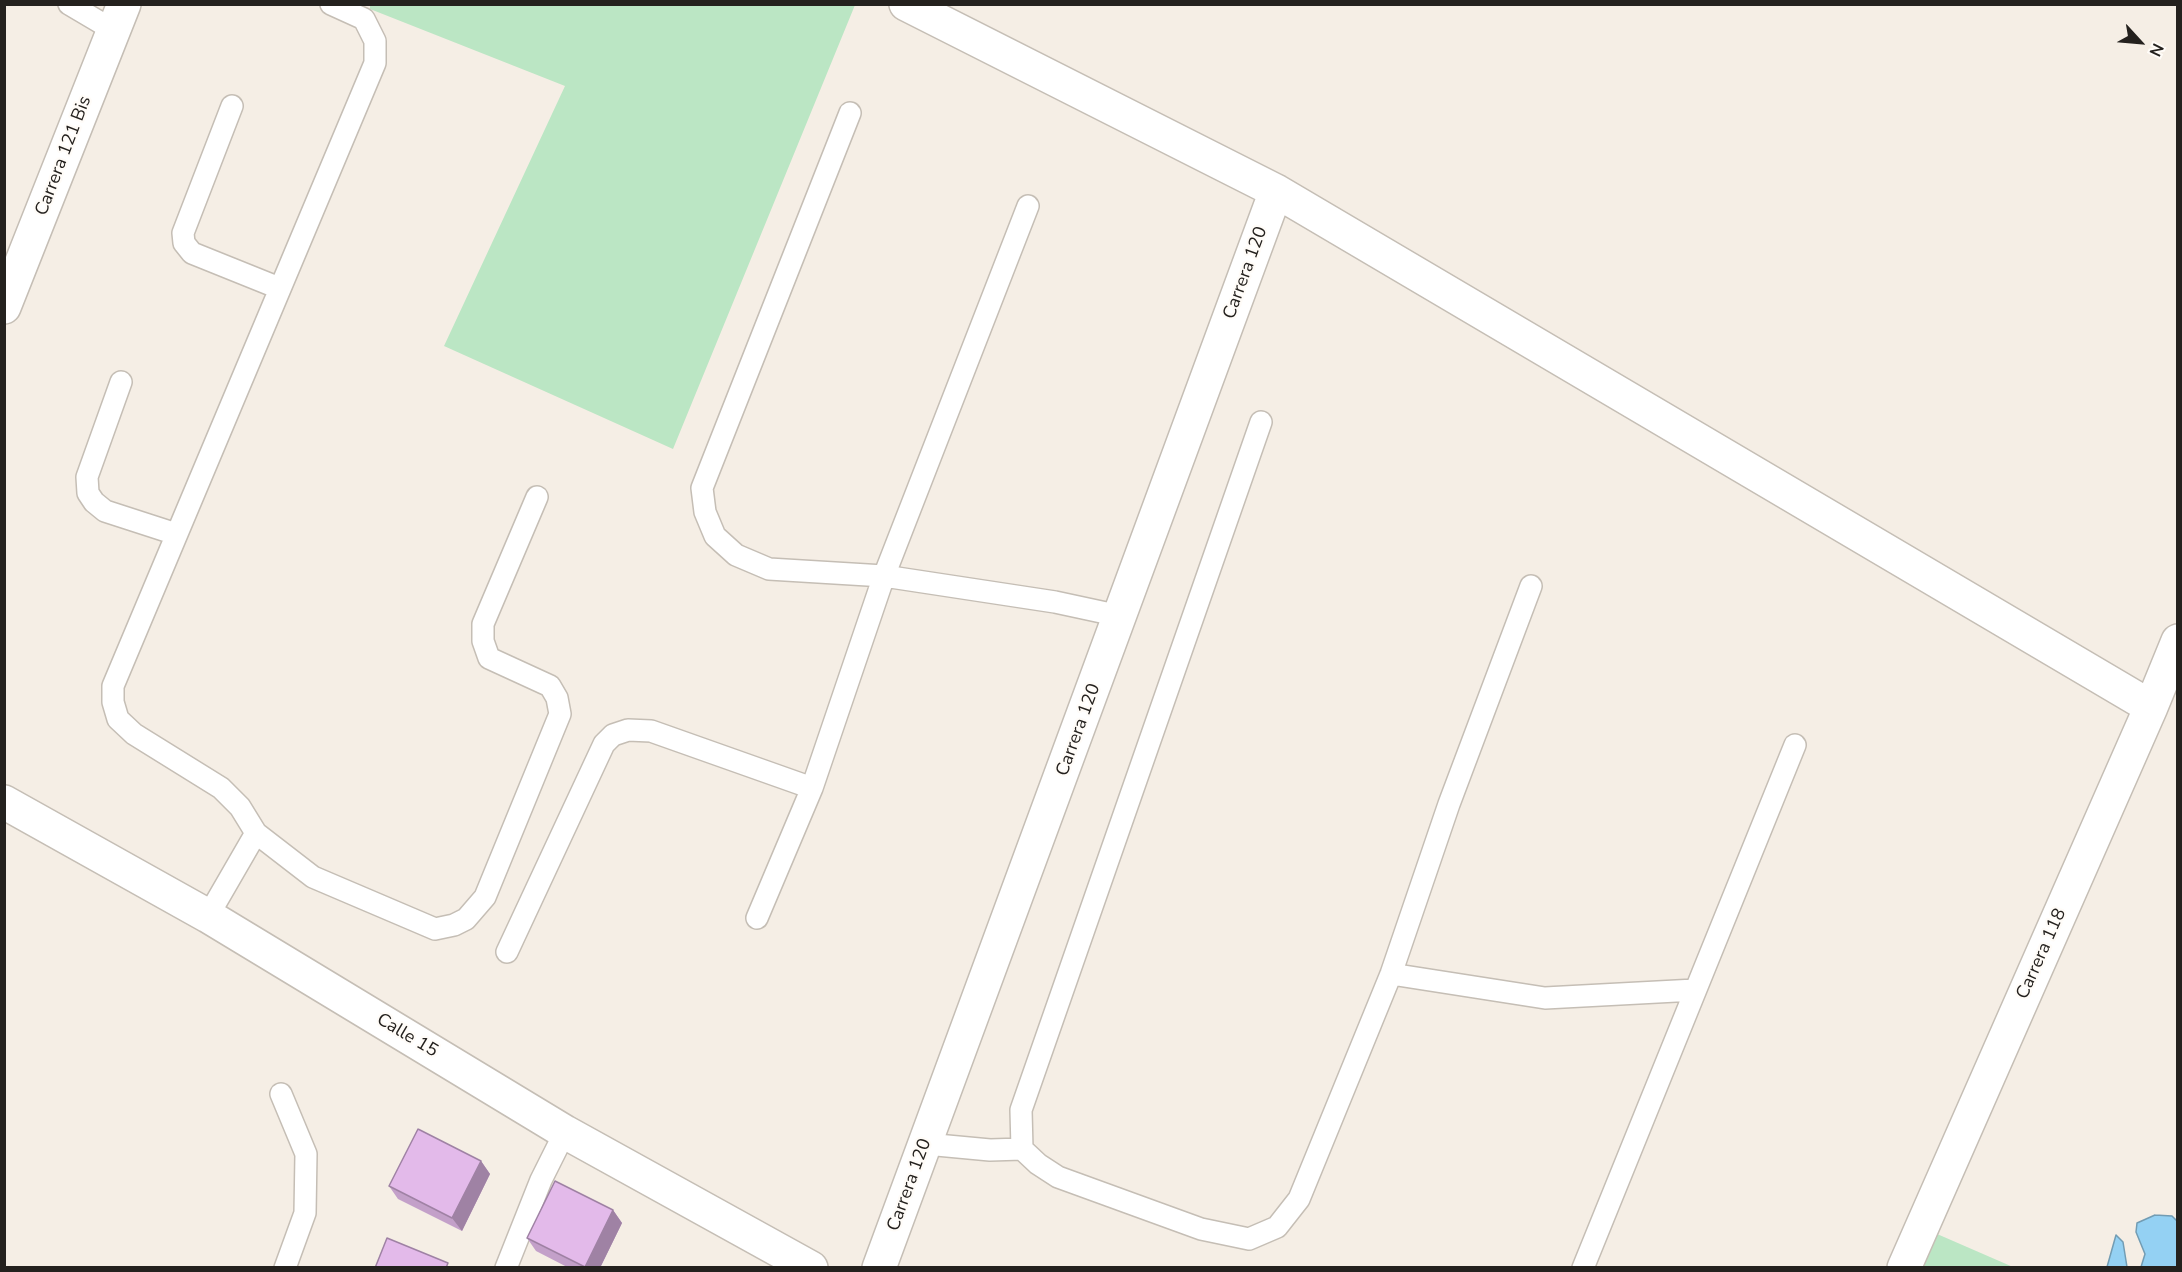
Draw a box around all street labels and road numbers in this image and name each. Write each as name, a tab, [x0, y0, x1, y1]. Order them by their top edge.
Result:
street label: Carrera 121 Bis	[31, 93, 97, 219]
street label: Carrera 120	[1219, 224, 1273, 322]
street label: Carrera 120	[1052, 681, 1106, 779]
street label: Carrera 118	[2012, 905, 2072, 1003]
street label: Calle 15	[372, 1009, 442, 1063]
street label: Carrera 120	[883, 1136, 937, 1234]

